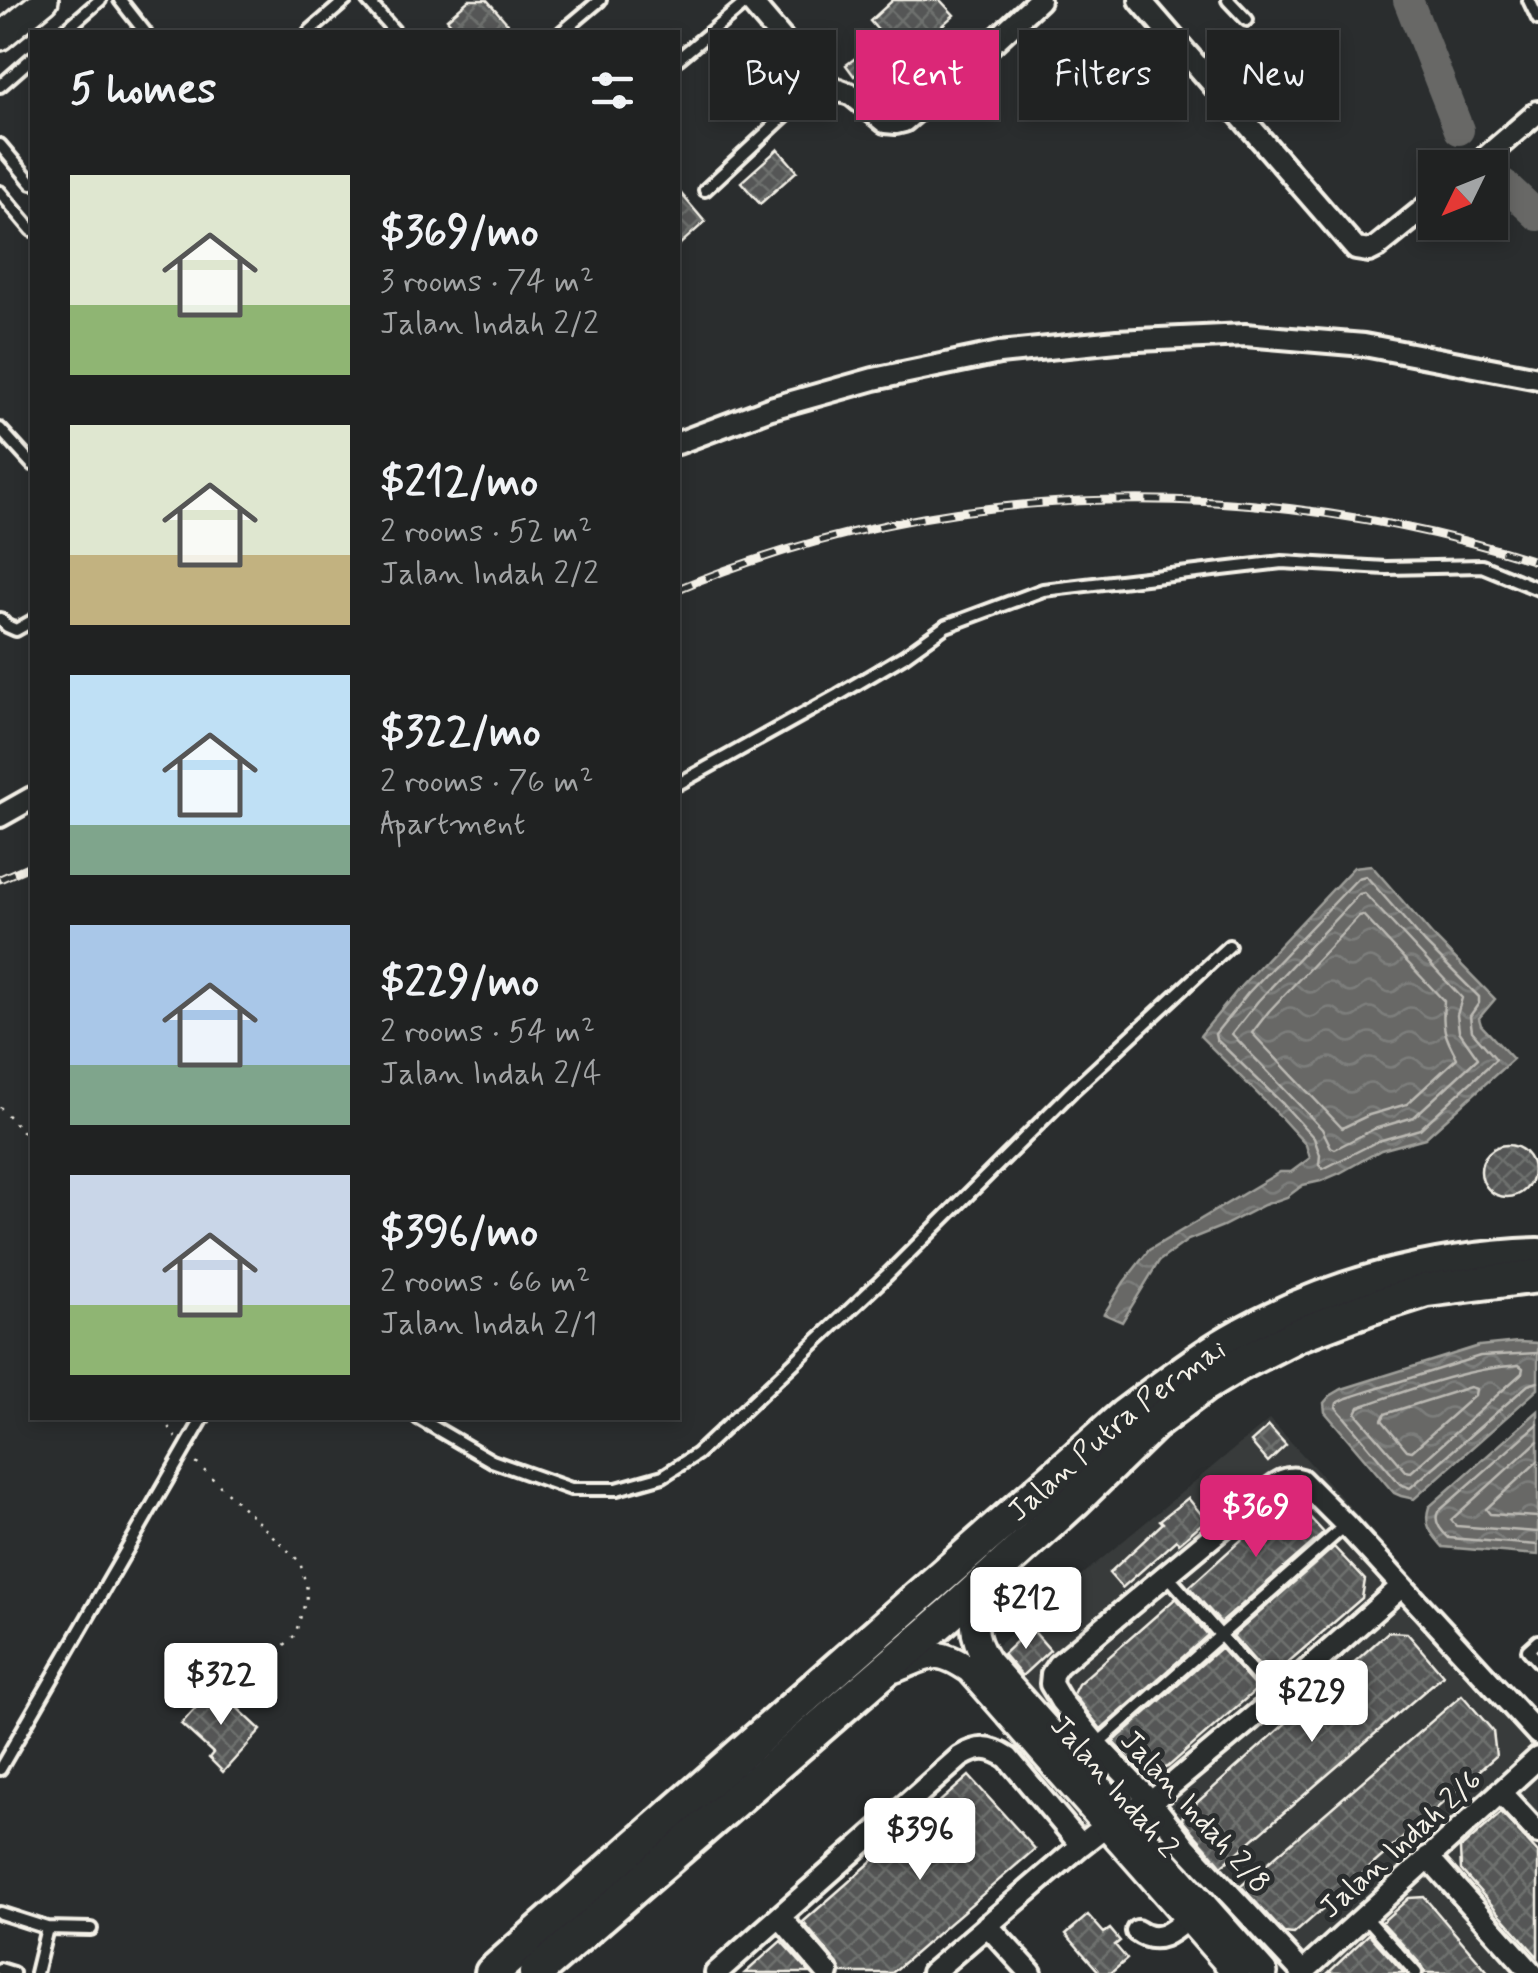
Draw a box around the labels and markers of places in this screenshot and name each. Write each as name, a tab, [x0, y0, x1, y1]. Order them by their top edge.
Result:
pin: $369	[1197, 1475, 1315, 1560]
pin: $212	[967, 1567, 1085, 1652]
pin: $322	[162, 1643, 280, 1728]
pin: $229	[1253, 1660, 1371, 1745]
pin: $396	[861, 1798, 979, 1883]

